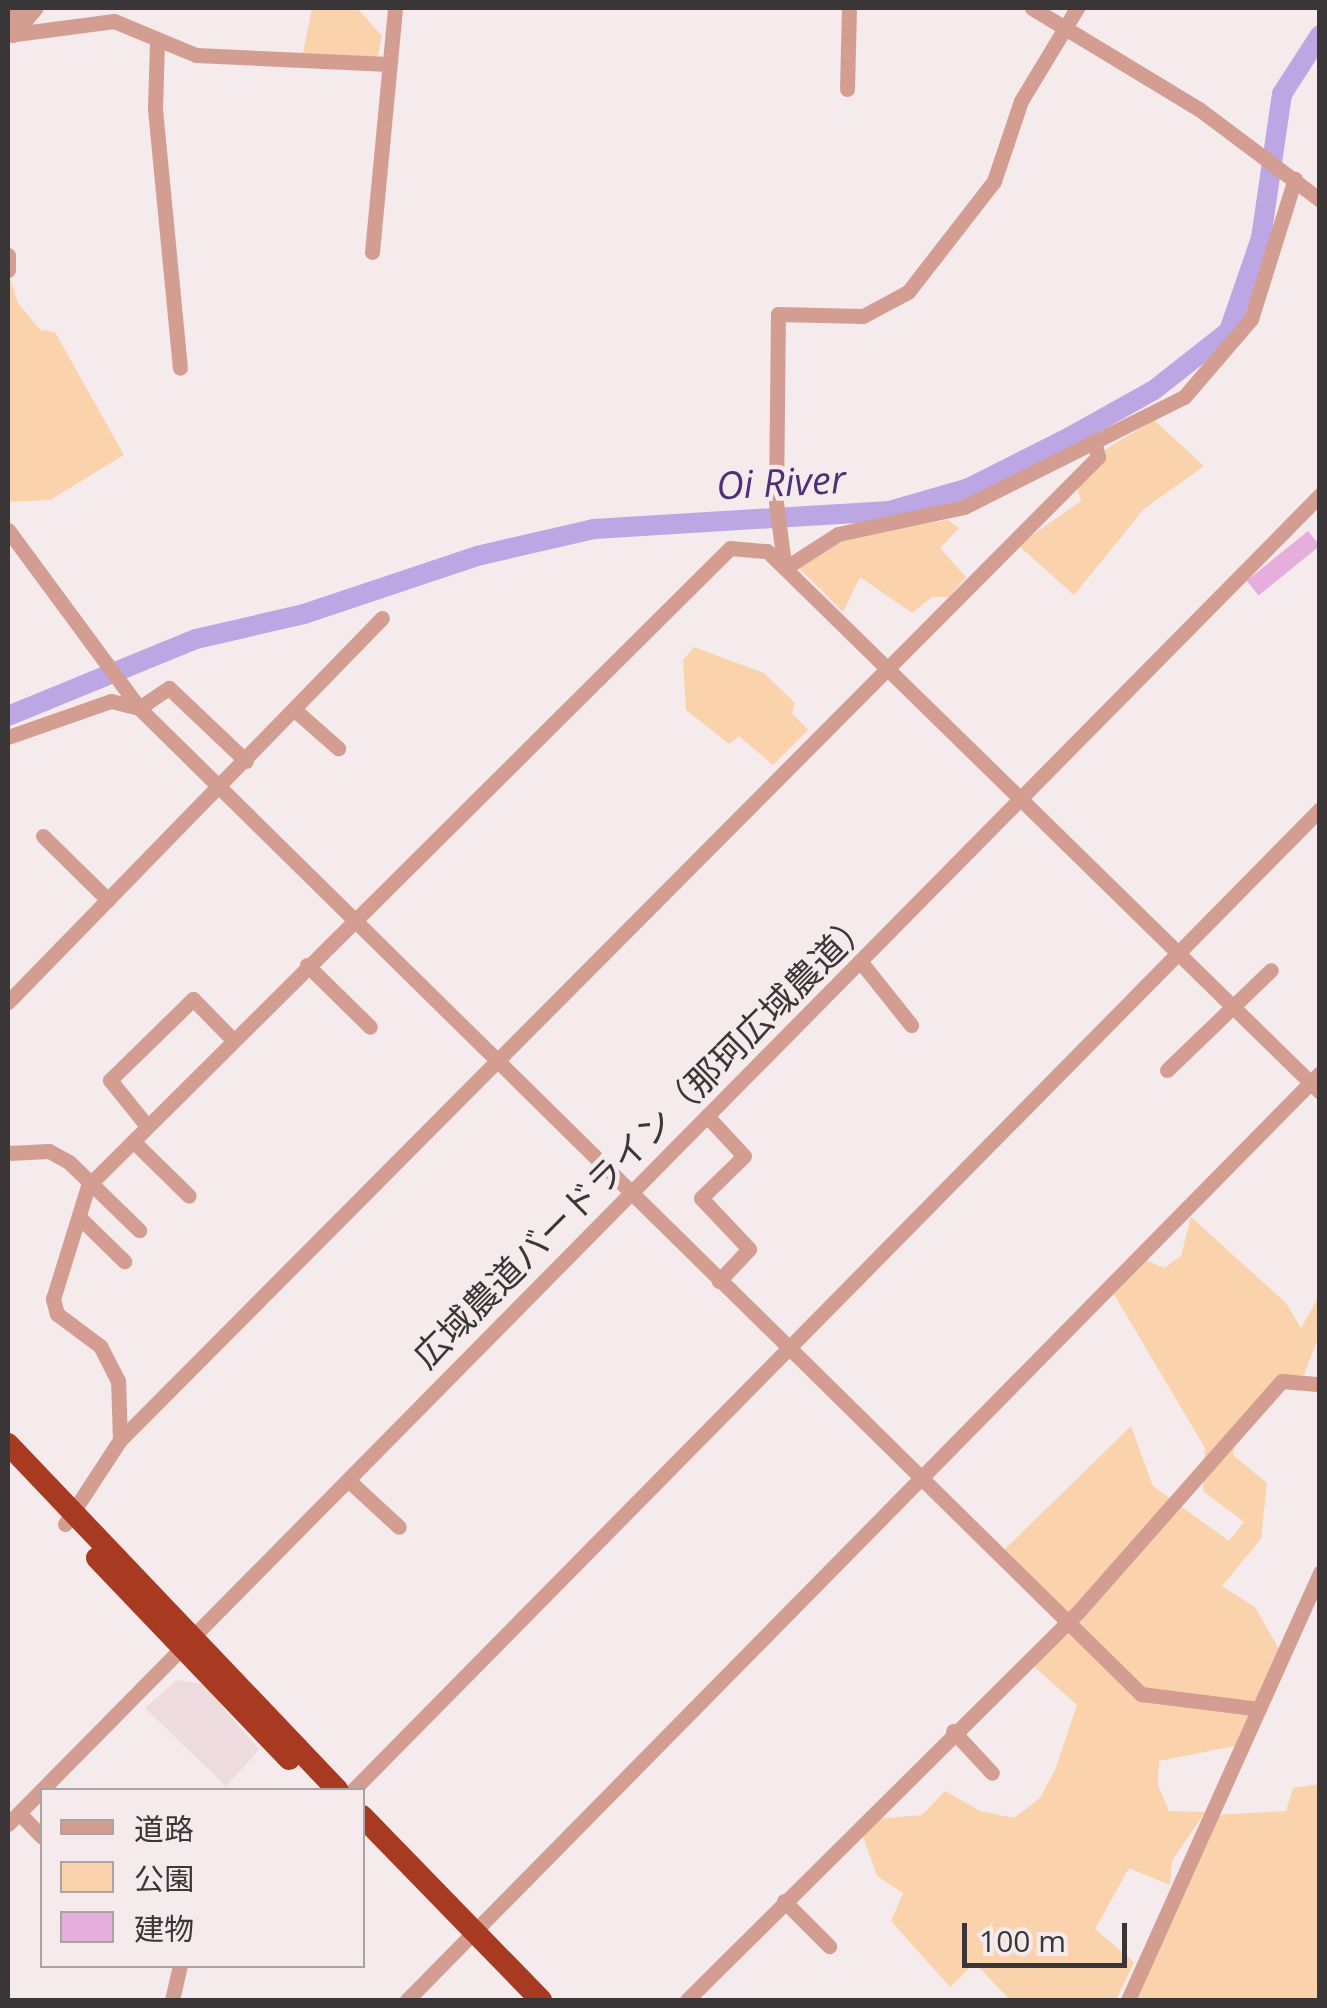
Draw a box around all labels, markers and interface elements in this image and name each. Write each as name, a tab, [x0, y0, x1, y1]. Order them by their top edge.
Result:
water label: Oi River	[715, 456, 847, 508]
street label: 広域農道バードライン（那珂広域農道）	[404, 901, 880, 1377]
legend	[40, 1788, 365, 1968]
text: 道路	[134, 1808, 194, 1849]
text: 公園	[134, 1858, 194, 1899]
scale bar	[967, 1903, 1132, 1965]
text: 建物	[134, 1908, 194, 1949]
text: 100 m	[979, 1920, 1066, 1961]

